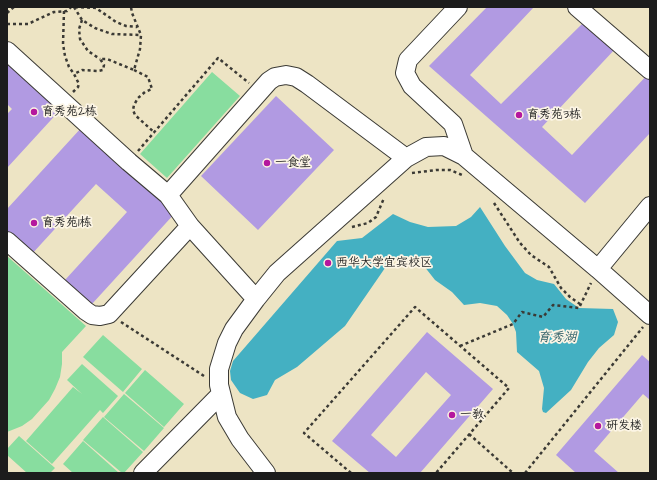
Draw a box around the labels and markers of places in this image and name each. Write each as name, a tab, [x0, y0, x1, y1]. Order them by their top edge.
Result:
place label: 育秀苑2栋	[42, 105, 97, 119]
marker: 育秀苑2栋	[29, 107, 39, 117]
place label: 育秀苑3栋	[527, 108, 581, 122]
marker: 育秀苑3栋	[514, 110, 524, 120]
place label: 一食堂	[275, 156, 311, 170]
marker: 一食堂	[262, 158, 272, 168]
place label: 育秀苑1栋	[42, 216, 92, 230]
marker: 育秀苑1栋	[29, 218, 39, 228]
place label: 西华大学宜宾校区	[336, 256, 432, 270]
marker: 西华大学宜宾校区	[323, 258, 333, 268]
place label: 一教	[460, 408, 484, 422]
marker: 一教	[447, 410, 457, 420]
place label: 研发楼	[606, 419, 642, 433]
marker: 研发楼	[593, 421, 603, 431]

